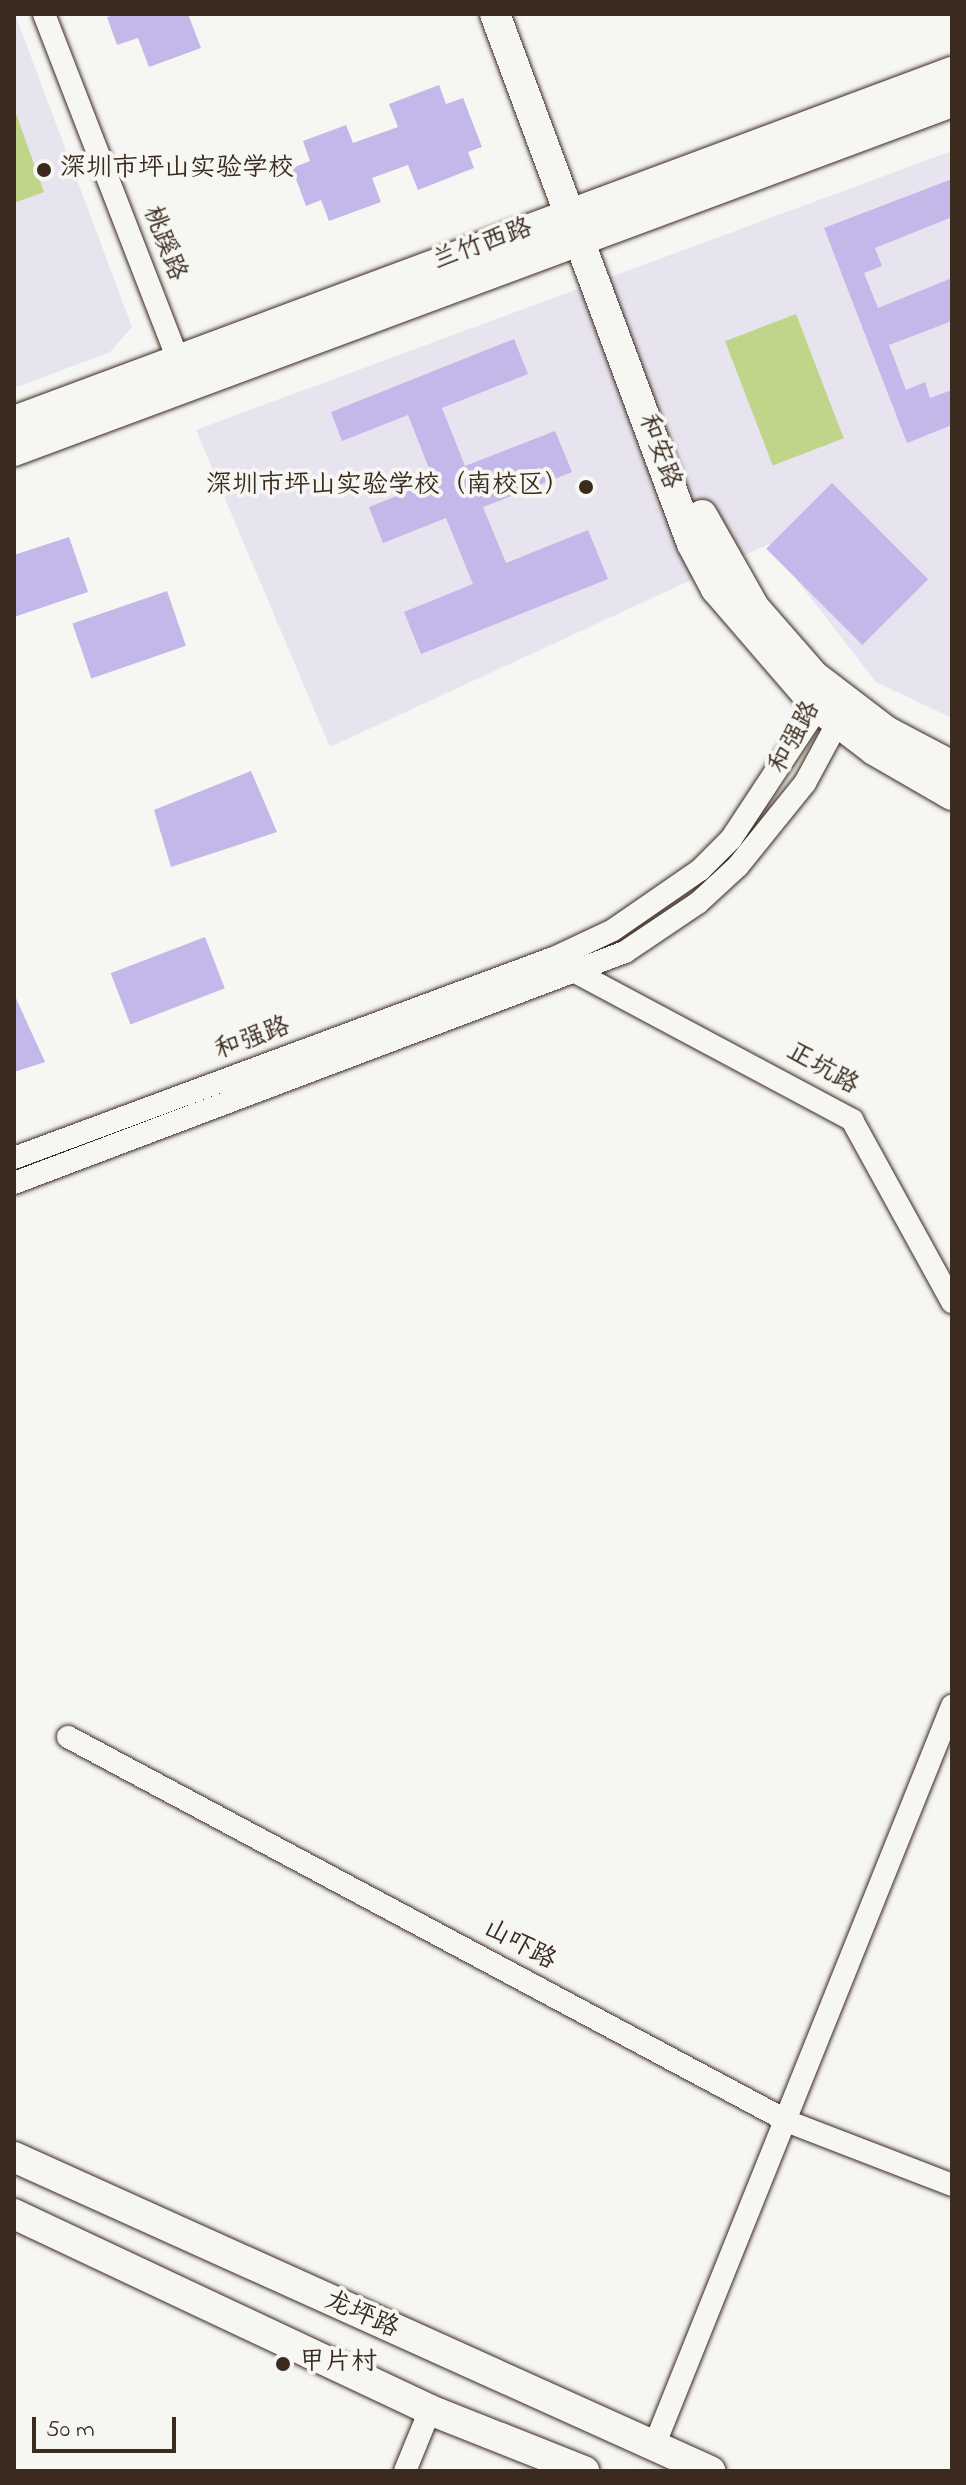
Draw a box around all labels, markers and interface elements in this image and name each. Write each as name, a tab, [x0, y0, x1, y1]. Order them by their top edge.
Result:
place label: 深圳市坪山实验学校	[60, 154, 294, 186]
marker: 深圳市坪山实验学校	[35, 161, 53, 179]
street label: 桃蹊路	[134, 202, 192, 286]
street label: 兰竹西路	[429, 214, 537, 278]
street label: 和安路	[630, 410, 686, 494]
place label: 深圳市坪山实验学校（南校区）	[206, 471, 570, 503]
marker: 深圳市坪山实验学校（南校区）	[577, 478, 595, 496]
street label: 和强路	[763, 696, 829, 780]
street label: 和强路	[211, 1012, 295, 1068]
street label: 正坑路	[780, 1037, 864, 1103]
street label: 山吓路	[477, 1914, 561, 1978]
street label: 龙坪路	[319, 2286, 403, 2346]
place label: 甲片村	[299, 2348, 377, 2380]
marker: 甲片村	[274, 2355, 292, 2373]
scale bar	[36, 2401, 180, 2451]
text: 50 m	[46, 2413, 95, 2448]

